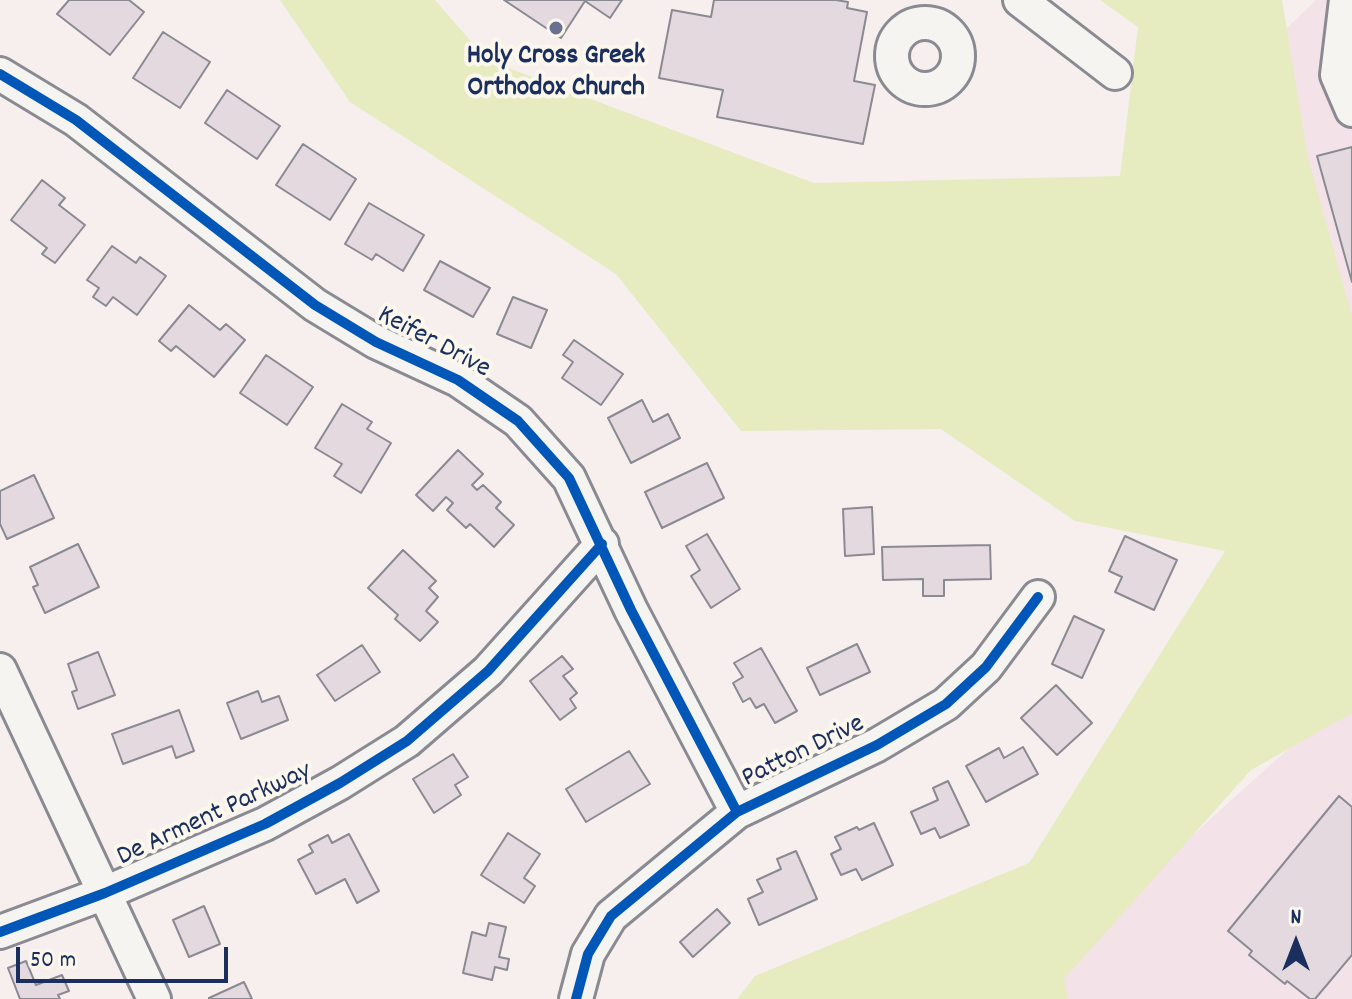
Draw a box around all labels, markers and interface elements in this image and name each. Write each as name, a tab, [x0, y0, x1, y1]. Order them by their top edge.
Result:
marker: Holy Cross Greek Orthodox Church	[547, 19, 565, 37]
place label: Holy Cross Greek Orthodox Church	[467, 41, 645, 107]
street label: Keifer Drive	[371, 300, 495, 388]
street label: Patton Drive	[737, 709, 871, 797]
street label: De Arment Parkway	[113, 756, 317, 876]
north arrow	[1256, 903, 1336, 983]
text: N	[1291, 903, 1301, 934]
scale bar	[20, 931, 232, 981]
text: 50 m	[30, 944, 76, 978]

